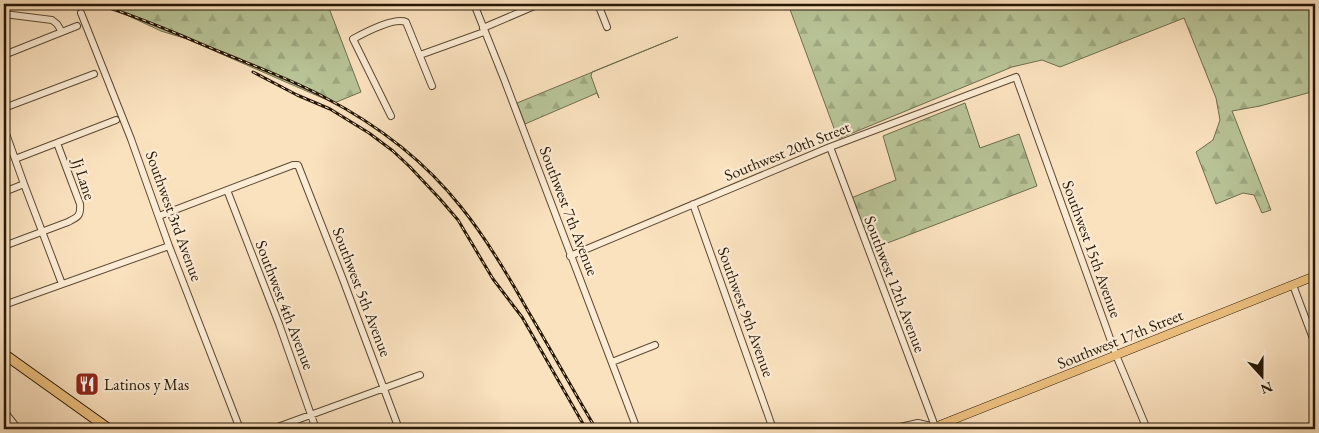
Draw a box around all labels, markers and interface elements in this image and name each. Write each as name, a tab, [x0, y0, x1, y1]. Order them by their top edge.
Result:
street label: Southwest 20th Street	[721, 116, 853, 186]
street label: Southwest 7th Avenue	[535, 143, 603, 279]
street label: Southwest 3rd Avenue	[141, 148, 207, 284]
street label: Jj Lane	[67, 154, 101, 203]
street label: Southwest 15th Avenue	[1057, 177, 1127, 321]
street label: Southwest 12th Avenue	[859, 213, 931, 355]
street label: Southwest 5th Avenue	[328, 224, 396, 360]
street label: Southwest 4th Avenue	[251, 237, 319, 373]
street label: Southwest 9th Avenue	[713, 244, 779, 380]
street label: Southwest 17th Street	[1054, 304, 1186, 374]
north arrow	[1236, 350, 1286, 400]
restaurant icon: Latinos y Mas	[74, 371, 100, 397]
place label: Latinos y Mas	[104, 374, 189, 395]
text: N	[1258, 378, 1275, 399]

